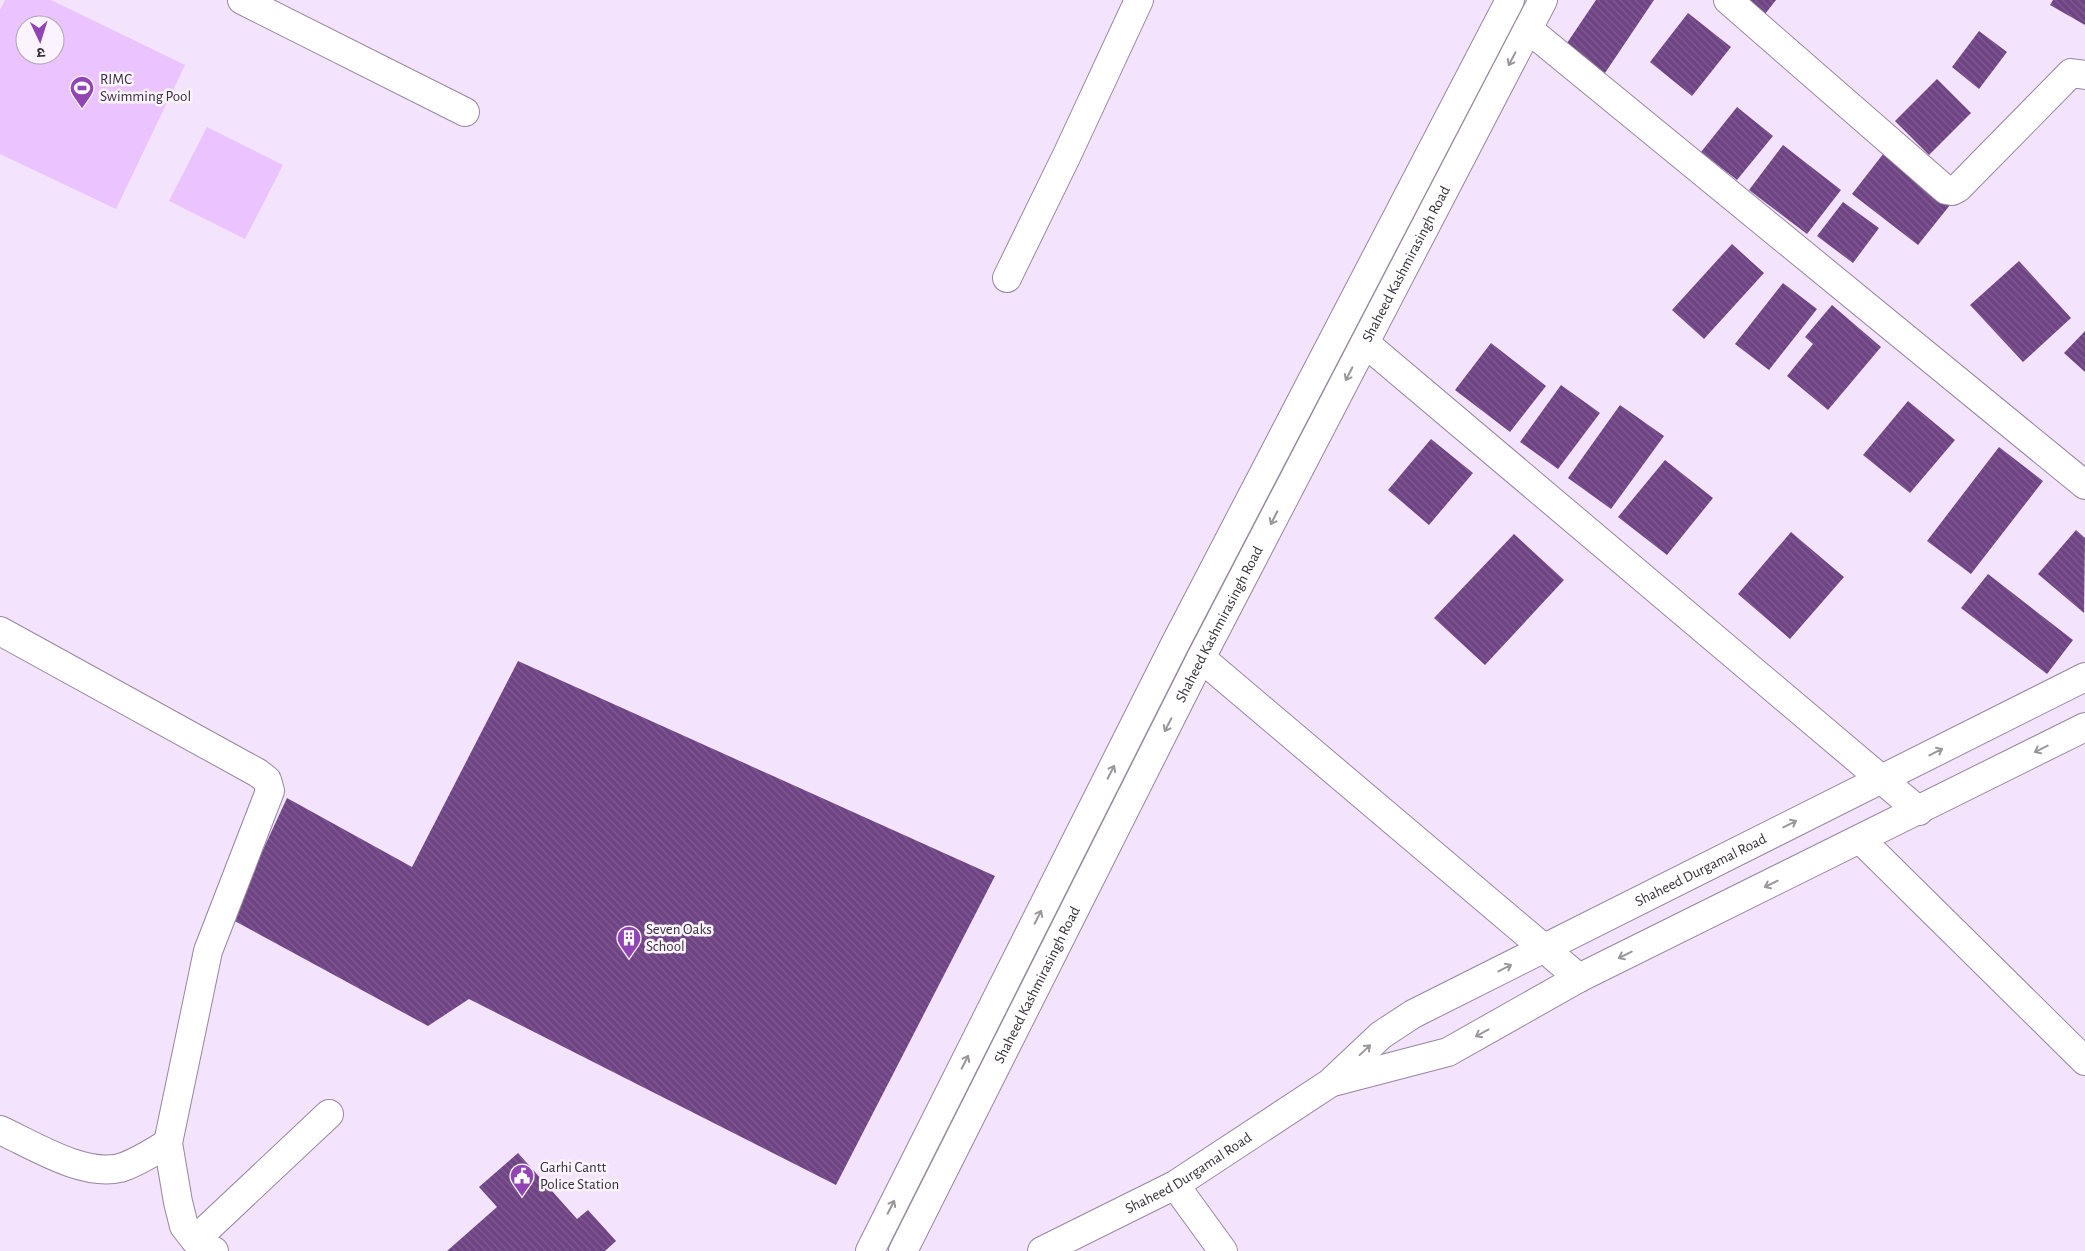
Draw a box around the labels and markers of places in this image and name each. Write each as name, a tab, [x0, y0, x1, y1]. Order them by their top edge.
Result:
place label: RIMC Swimming Pool	[100, 72, 191, 104]
sports icon: RIMC Swimming Pool	[69, 75, 95, 109]
place label: Seven Oaks School	[646, 922, 712, 954]
building icon: Seven Oaks School	[616, 925, 642, 959]
place label: Garhi Cantt Police Station	[540, 1160, 619, 1192]
public building icon: Garhi Cantt Police Station	[509, 1163, 535, 1197]

